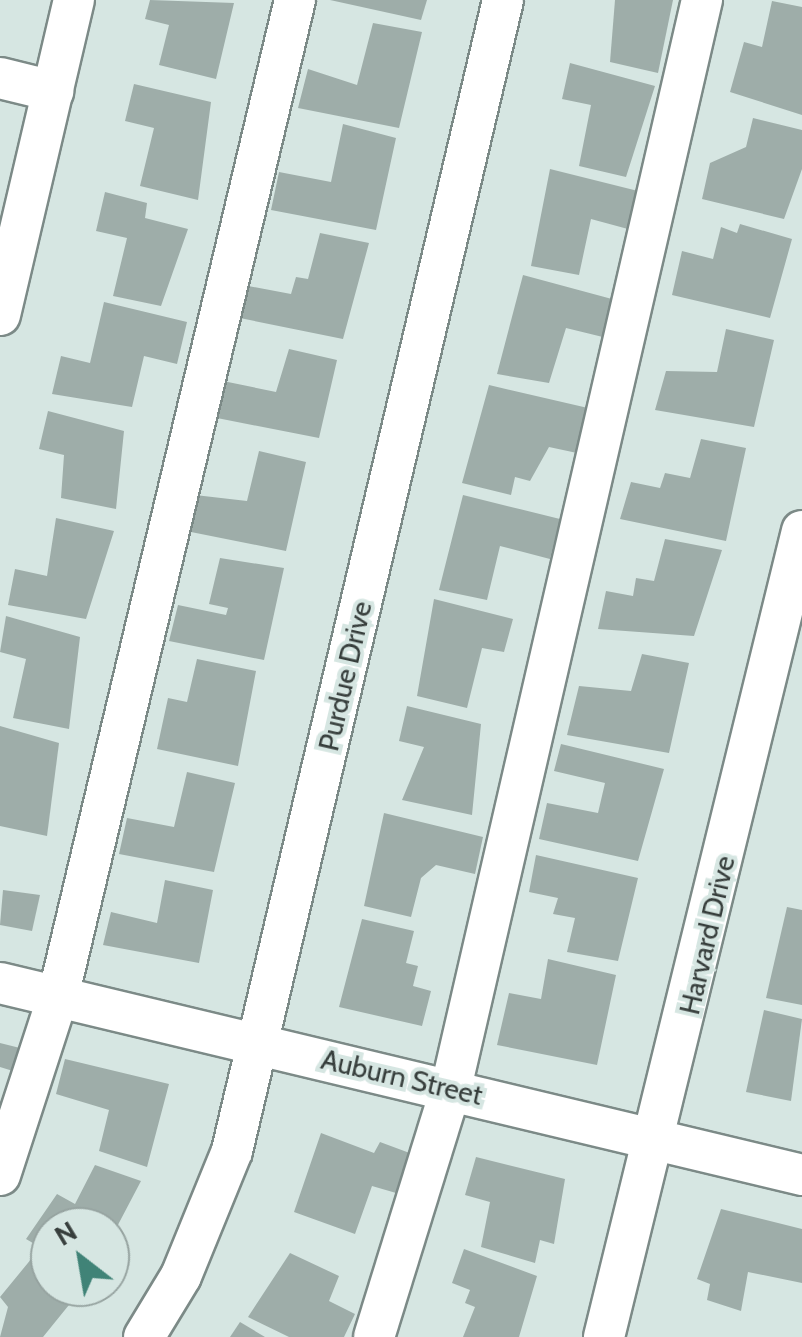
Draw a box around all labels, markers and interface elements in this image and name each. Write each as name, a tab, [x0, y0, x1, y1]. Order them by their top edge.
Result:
street label: Purdue Drive	[311, 598, 379, 754]
street label: Harvard Drive	[672, 852, 742, 1018]
street label: Auburn Street	[318, 1042, 486, 1112]
north arrow	[30, 1207, 130, 1307]
text: N	[48, 1213, 83, 1253]

